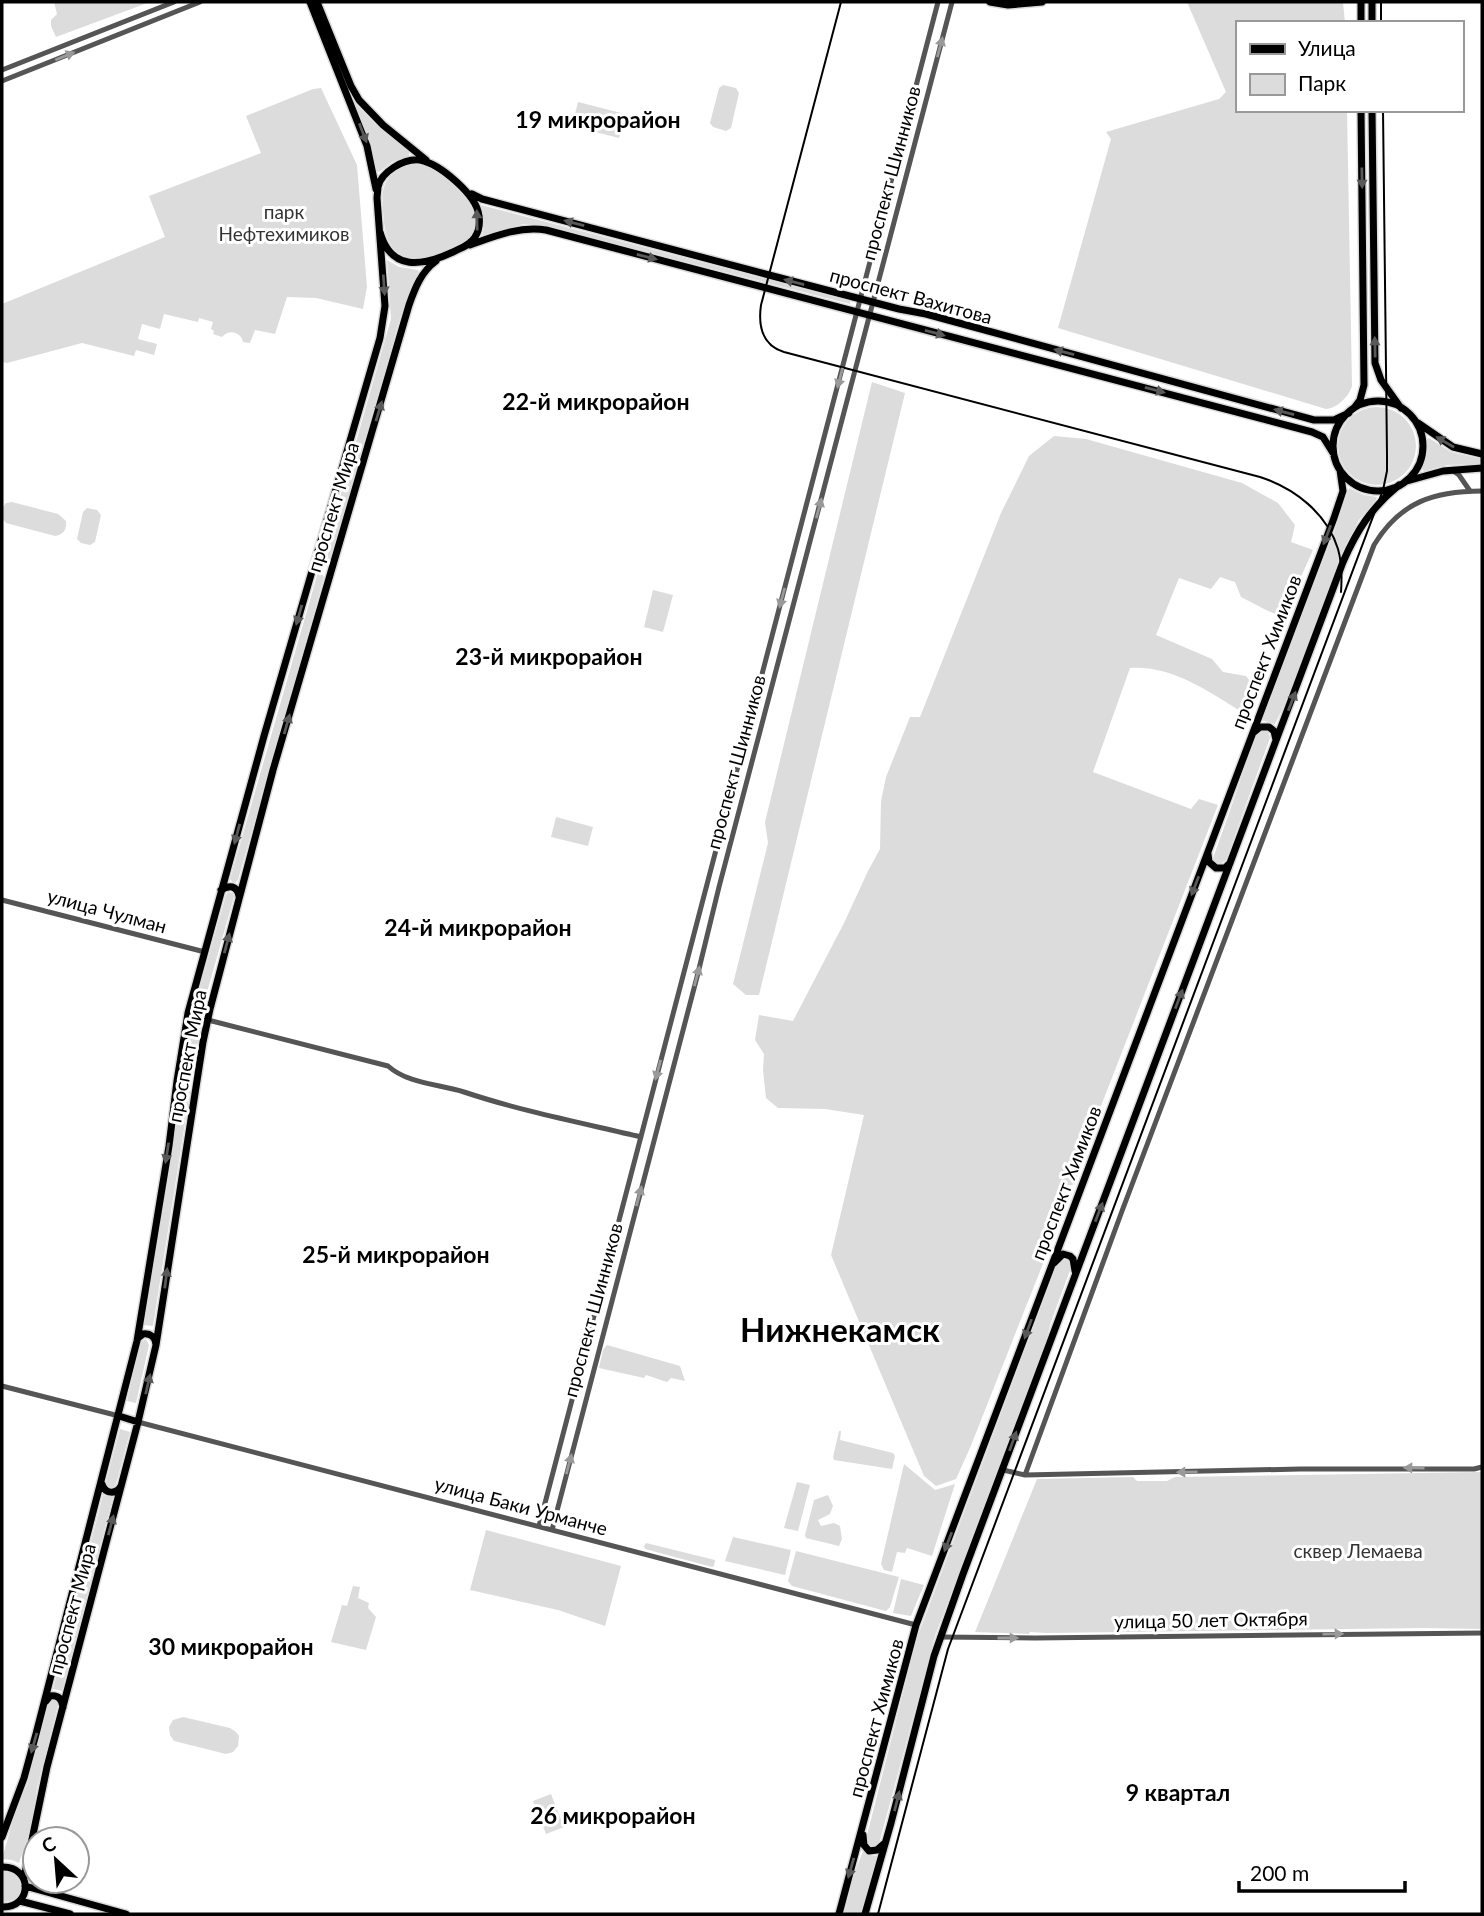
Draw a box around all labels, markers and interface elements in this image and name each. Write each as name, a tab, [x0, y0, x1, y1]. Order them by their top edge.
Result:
legend	[1236, 21, 1463, 112]
text: Улица	[1298, 35, 1356, 60]
one-way arrow	[936, 36, 946, 57]
one-way arrow	[55, 50, 76, 61]
text: Парк	[1298, 70, 1346, 95]
street label: проспект Шинников	[856, 83, 925, 263]
district label: 19 микрорайон	[515, 105, 681, 133]
one-way arrow	[357, 123, 368, 144]
one-way arrow	[1357, 168, 1368, 190]
park label: парк Нефтехимиков	[219, 200, 349, 245]
one-way arrow	[472, 209, 483, 231]
one-way arrow	[563, 218, 584, 228]
one-way arrow	[636, 252, 658, 263]
street label: проспект Вахитова	[827, 263, 995, 328]
one-way arrow	[378, 274, 389, 296]
one-way arrow	[783, 276, 805, 287]
one-way arrow	[925, 328, 946, 338]
one-way arrow	[1369, 336, 1381, 358]
one-way arrow	[1053, 347, 1074, 357]
one-way arrow	[834, 367, 845, 389]
one-way arrow	[1145, 386, 1166, 396]
district label: 22-й микрорайон	[502, 387, 690, 415]
one-way arrow	[374, 401, 384, 422]
one-way arrow	[1273, 406, 1294, 416]
one-way arrow	[1436, 436, 1455, 448]
street label: проспект Мира	[302, 439, 363, 575]
one-way arrow	[814, 496, 825, 518]
one-way arrow	[1322, 525, 1333, 546]
street label: проспект Химиков	[1226, 571, 1306, 732]
one-way arrow	[776, 587, 787, 609]
one-way arrow	[293, 605, 304, 627]
district label: 23-й микрорайон	[455, 642, 643, 670]
street label: проспект Шинников	[701, 672, 770, 852]
one-way arrow	[1286, 690, 1297, 711]
one-way arrow	[282, 712, 293, 734]
one-way arrow	[231, 824, 241, 845]
one-way arrow	[1189, 875, 1200, 896]
street label: улица Чулман	[45, 884, 169, 938]
district label: 24-й микрорайон	[384, 913, 572, 941]
one-way arrow	[222, 932, 233, 954]
one-way arrow	[692, 965, 703, 987]
street label: проспект Мира	[162, 988, 211, 1124]
one-way arrow	[1174, 988, 1185, 1009]
one-way arrow	[652, 1059, 663, 1081]
street label: проспект Химиков	[1026, 1102, 1106, 1263]
one-way arrow	[161, 1142, 172, 1164]
one-way arrow	[634, 1185, 645, 1207]
one-way arrow	[1094, 1201, 1105, 1222]
street label: проспект Шинников	[558, 1220, 627, 1400]
district label: 25-й микрорайон	[302, 1240, 490, 1268]
one-way arrow	[161, 1267, 172, 1289]
district label: Нижнекамск	[740, 1309, 940, 1349]
one-way arrow	[1022, 1319, 1033, 1340]
one-way arrow	[142, 1373, 153, 1395]
one-way arrow	[1008, 1431, 1019, 1452]
one-way arrow	[564, 1453, 575, 1475]
one-way arrow	[1403, 1462, 1425, 1474]
one-way arrow	[1175, 1467, 1197, 1478]
street label: улица Баки Урманче	[432, 1471, 610, 1540]
one-way arrow	[106, 1514, 116, 1535]
one-way arrow	[943, 1532, 954, 1553]
park label: сквер Лемаева	[1293, 1539, 1423, 1562]
street label: проспект Мира	[43, 1541, 100, 1677]
street label: улица 50 лет Октября	[1114, 1606, 1308, 1633]
one-way arrow	[1323, 1628, 1345, 1640]
district label: 30 микрорайон	[148, 1632, 314, 1660]
one-way arrow	[997, 1632, 1019, 1644]
street label: проспект Химиков	[843, 1636, 908, 1800]
one-way arrow	[28, 1733, 38, 1754]
district label: 9 квартал	[1126, 1778, 1230, 1806]
one-way arrow	[892, 1790, 903, 1812]
district label: 26 микрорайон	[530, 1801, 696, 1829]
north arrow	[21, 1825, 91, 1895]
text: С	[38, 1831, 59, 1857]
scale bar	[1239, 1850, 1405, 1894]
one-way arrow	[846, 1858, 856, 1879]
text: 200 m	[1250, 1860, 1309, 1885]

